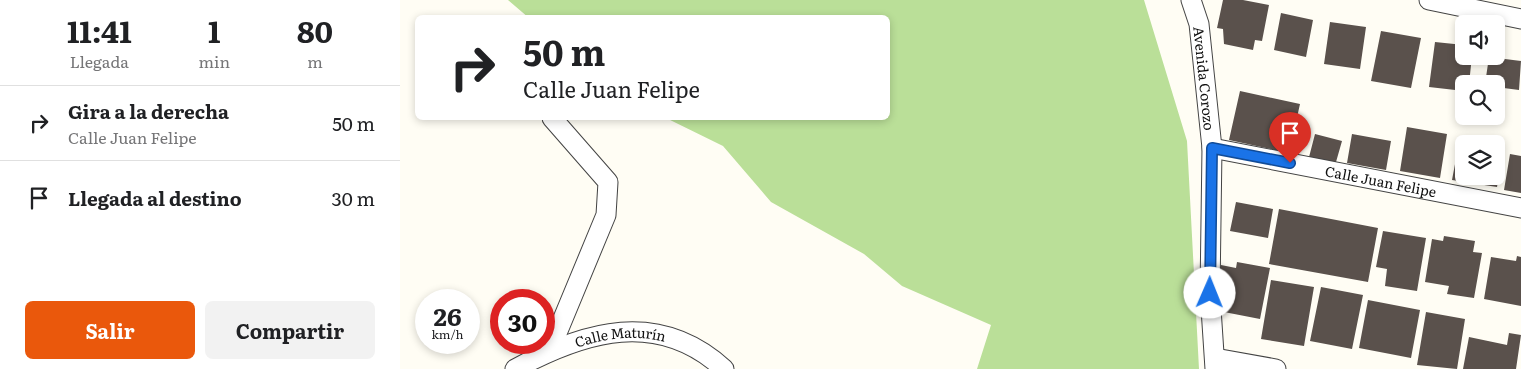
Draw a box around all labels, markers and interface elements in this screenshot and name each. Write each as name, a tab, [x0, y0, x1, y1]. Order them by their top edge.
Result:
text: 11:41	[67, 8, 132, 52]
text: 1	[208, 8, 220, 52]
text: 80	[297, 8, 333, 52]
map controls	[1455, 15, 1505, 185]
button: sound	[1455, 15, 1505, 65]
text: 50 m	[523, 25, 606, 77]
street label: Avenida Corozo	[1189, 25, 1220, 131]
icon: right	[440, 35, 505, 100]
text: Llegada	[70, 49, 129, 73]
text: min	[199, 49, 230, 73]
text: m	[307, 49, 323, 73]
text: Calle Juan Felipe	[523, 72, 700, 105]
button: search	[1455, 75, 1505, 125]
text: Gira a la derecha	[68, 97, 229, 125]
icon: right	[25, 109, 53, 137]
text: 50 m	[332, 109, 375, 137]
pin	[1269, 112, 1311, 163]
icon: arrive	[1276, 119, 1304, 147]
text: Calle Juan Felipe	[68, 125, 197, 149]
button: layers	[1455, 135, 1505, 185]
street label: Calle Juan Felipe	[1324, 160, 1438, 201]
icon: arrive	[25, 184, 53, 212]
text: Llegada al destino	[68, 184, 242, 212]
text: 30 m	[331, 184, 375, 212]
position arrow	[1183, 266, 1235, 318]
speed limit sign: 30	[490, 289, 555, 354]
text: 26	[433, 297, 462, 334]
button: Salir	[25, 301, 195, 359]
button: Compartir	[205, 301, 375, 359]
street label: Calle Maturín	[572, 322, 668, 352]
text: km/h	[432, 325, 463, 343]

